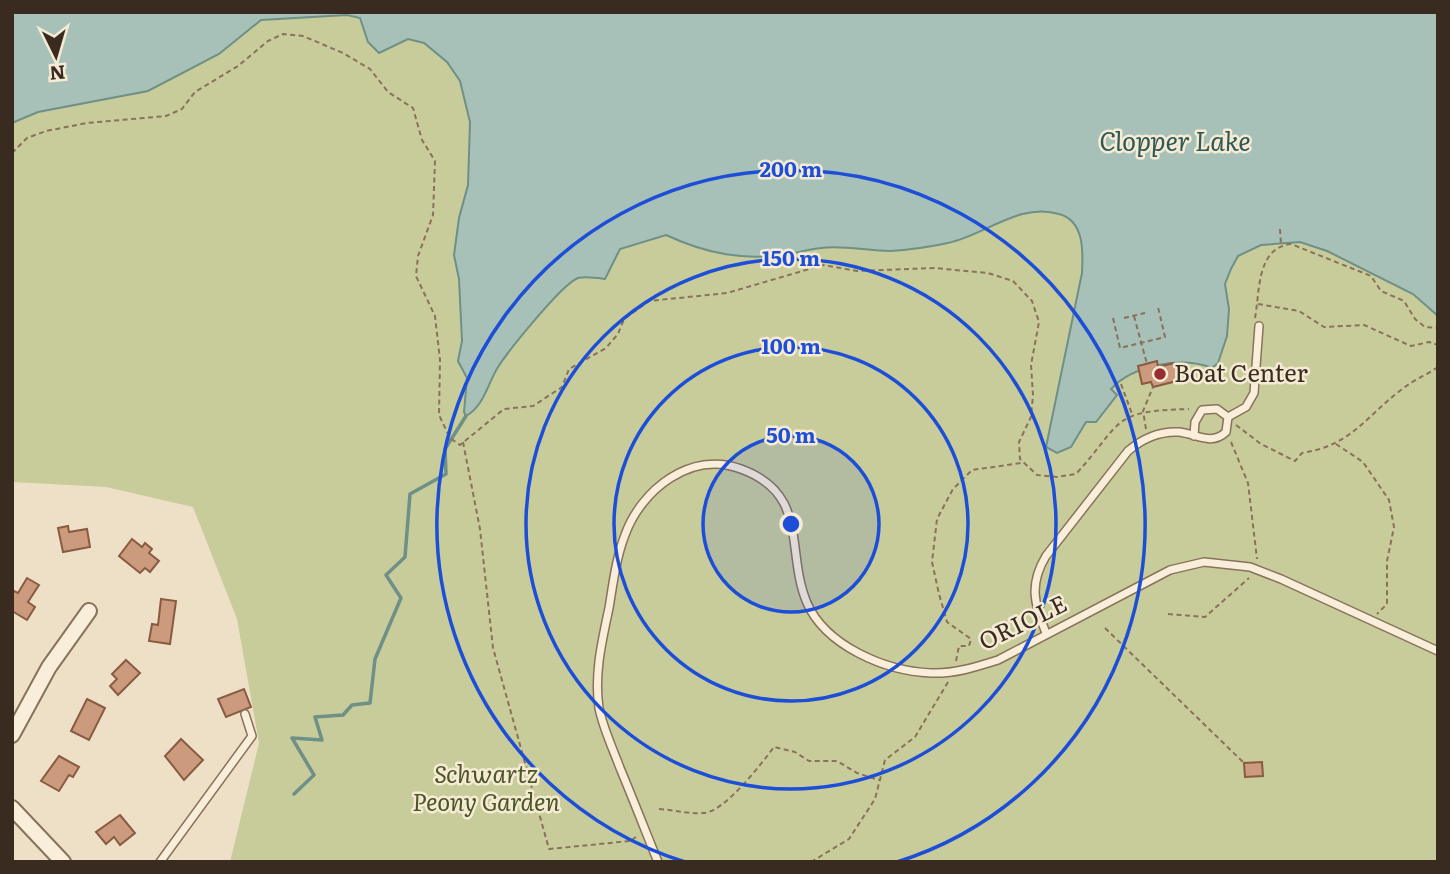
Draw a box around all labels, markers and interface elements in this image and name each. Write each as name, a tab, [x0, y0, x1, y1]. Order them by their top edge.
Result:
north arrow	[21, 21, 91, 91]
text: N	[48, 59, 67, 89]
water label: Clopper Lake	[1099, 120, 1251, 159]
text: 200 m	[760, 152, 822, 183]
text: 150 m	[762, 241, 820, 272]
text: 100 m	[761, 329, 821, 360]
place label: Boat Center	[1174, 354, 1309, 389]
marker: Boat Center	[1152, 366, 1168, 382]
text: 50 m	[766, 418, 816, 449]
centre of rings	[779, 512, 803, 536]
street label: ORIOLE	[972, 584, 1072, 657]
park label: Schwartz Peony Garden	[412, 755, 560, 818]

